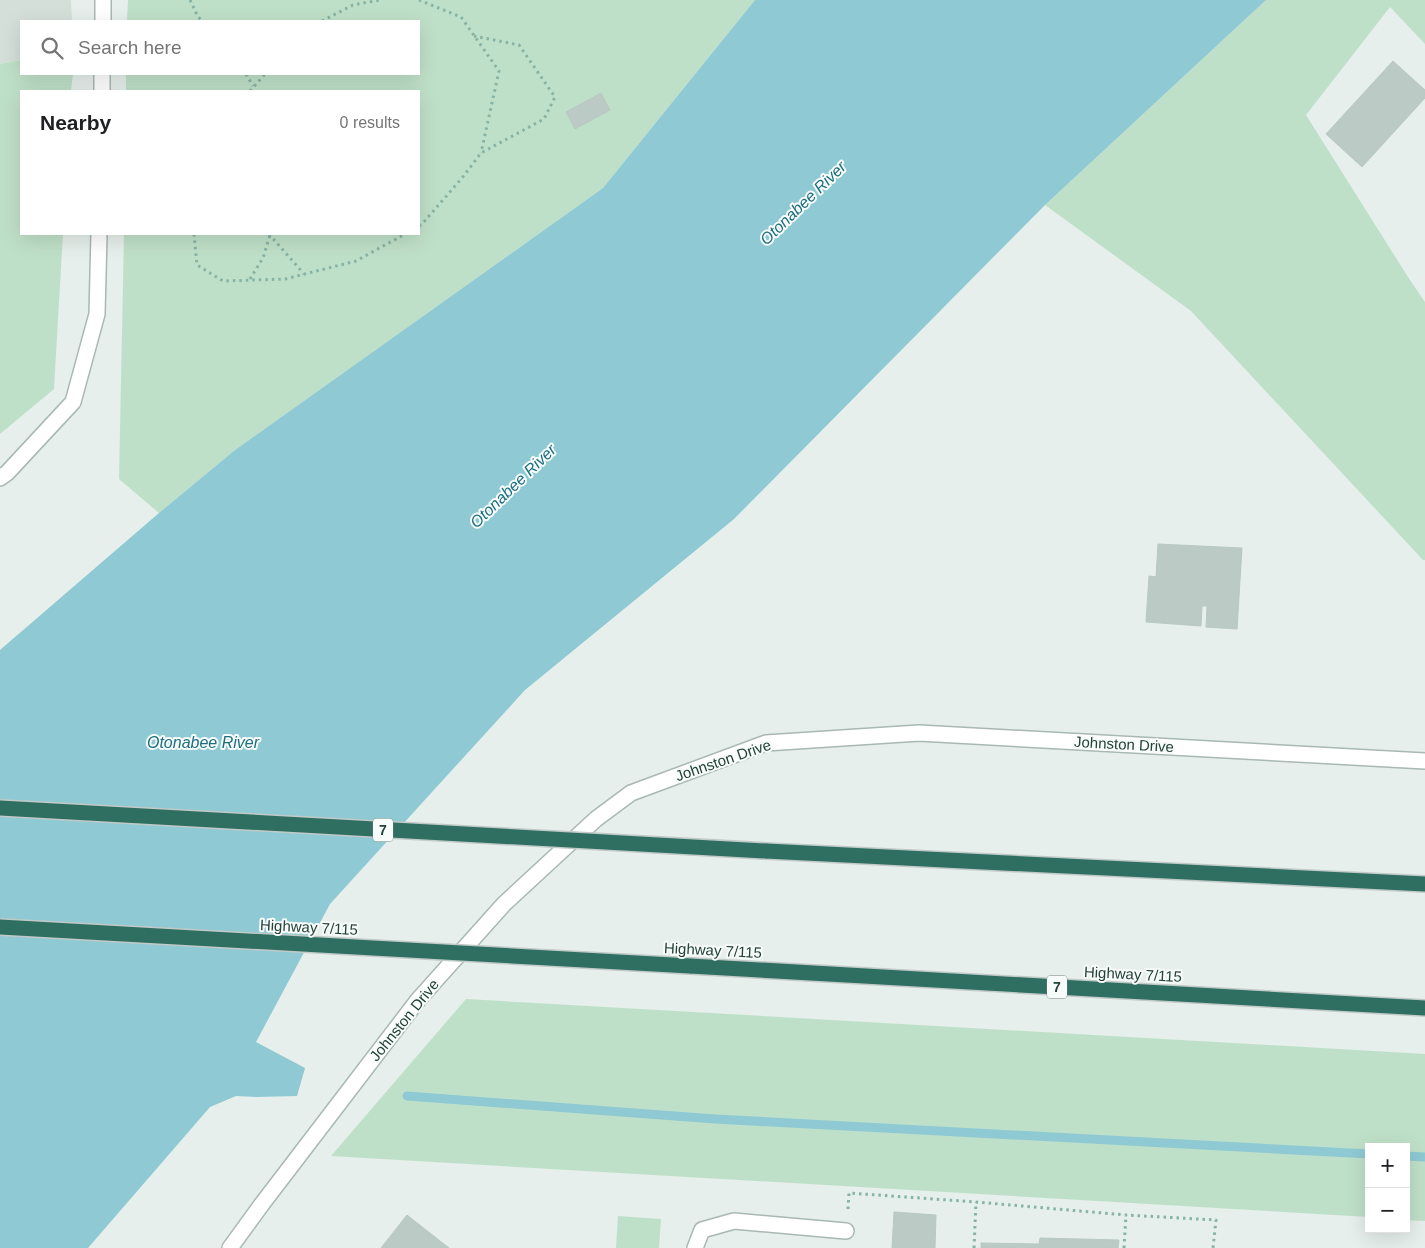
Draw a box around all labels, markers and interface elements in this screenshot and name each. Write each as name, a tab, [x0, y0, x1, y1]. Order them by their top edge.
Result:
search box	[20, 20, 420, 75]
icon: search	[38, 34, 66, 62]
text: Search here	[78, 37, 182, 58]
text: Nearby	[40, 111, 111, 134]
text: 0 results	[340, 114, 400, 131]
water label: Otonabee River	[757, 157, 850, 248]
water label: Otonabee River	[467, 440, 560, 531]
street label: Johnston Drive	[1074, 733, 1174, 755]
water label: Otonabee River	[147, 734, 260, 751]
street label: Johnston Drive	[673, 736, 773, 784]
road number: 7	[373, 818, 393, 842]
street label: Highway 7/115	[260, 916, 358, 938]
street label: Highway 7/115	[664, 939, 762, 961]
street label: Highway 7/115	[1084, 963, 1182, 985]
street label: Johnston Drive	[366, 976, 442, 1064]
road number: 7	[1047, 976, 1067, 999]
map controls	[1365, 1143, 1410, 1233]
button: +	[1365, 1143, 1410, 1188]
button: −	[1365, 1188, 1410, 1233]

